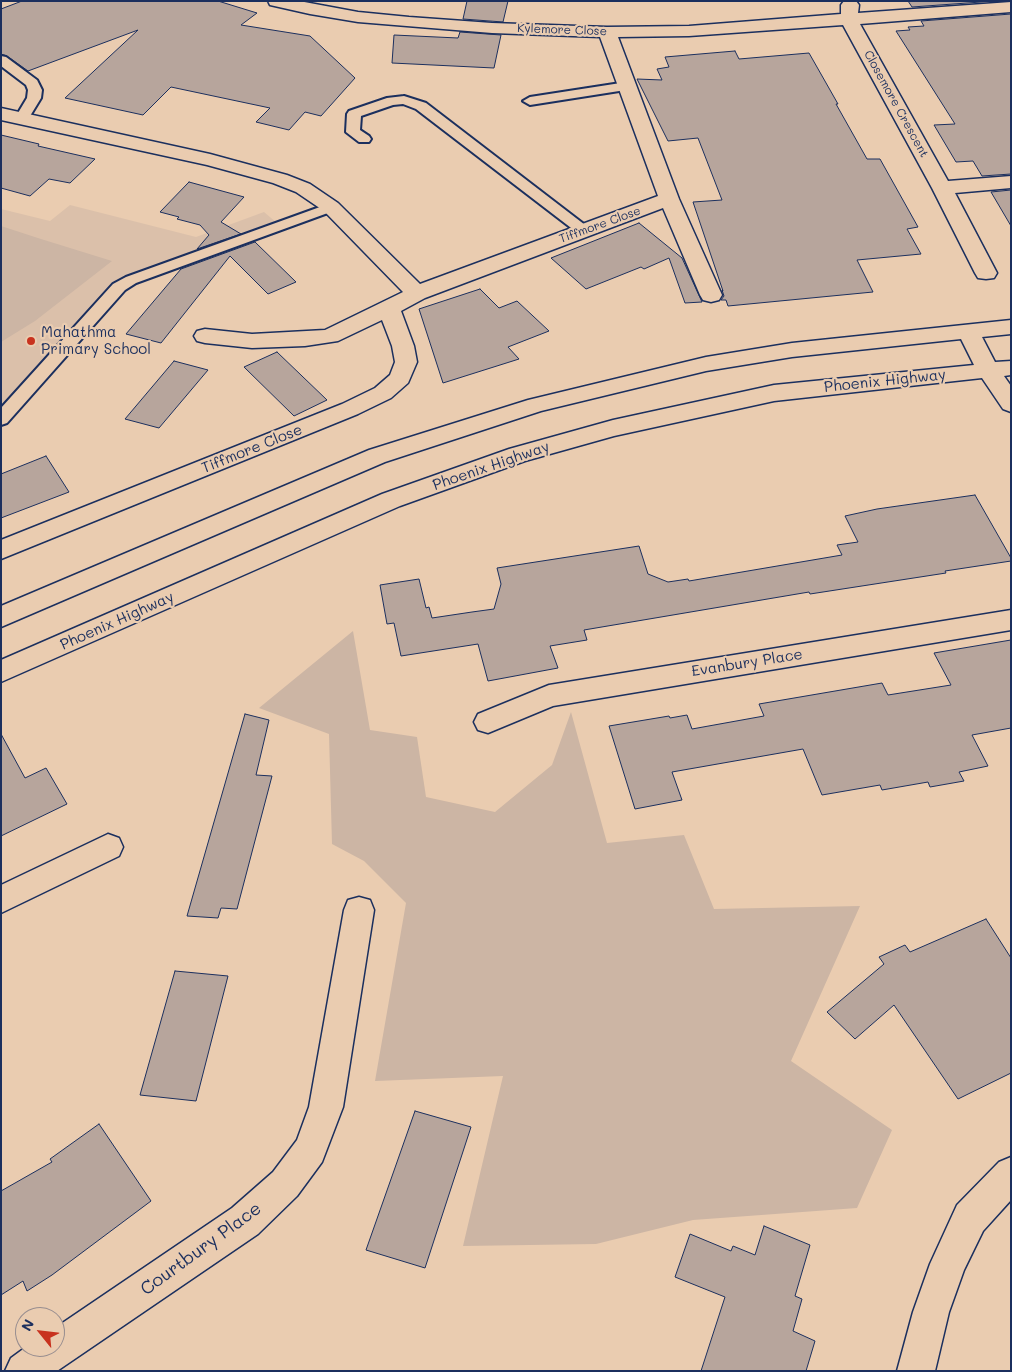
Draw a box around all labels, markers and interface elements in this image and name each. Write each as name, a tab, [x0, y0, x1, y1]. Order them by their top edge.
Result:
street label: Kylemore Close	[517, 21, 607, 39]
street label: Closemore Crescent	[861, 48, 931, 160]
street label: Tiffmore Close	[557, 204, 643, 246]
place label: Mahathma Primary School	[41, 323, 151, 358]
marker: Mahathma Primary School	[25, 335, 37, 347]
street label: Phoenix Highway	[823, 366, 947, 396]
street label: Tiffmore Close	[199, 421, 305, 477]
street label: Phoenix Highway	[430, 438, 552, 494]
street label: Phoenix Highway	[57, 588, 177, 654]
street label: Evanbury Place	[690, 645, 804, 681]
street label: Courtbury Place	[136, 1198, 266, 1300]
north arrow	[15, 1307, 65, 1357]
text: N	[16, 1316, 38, 1334]

